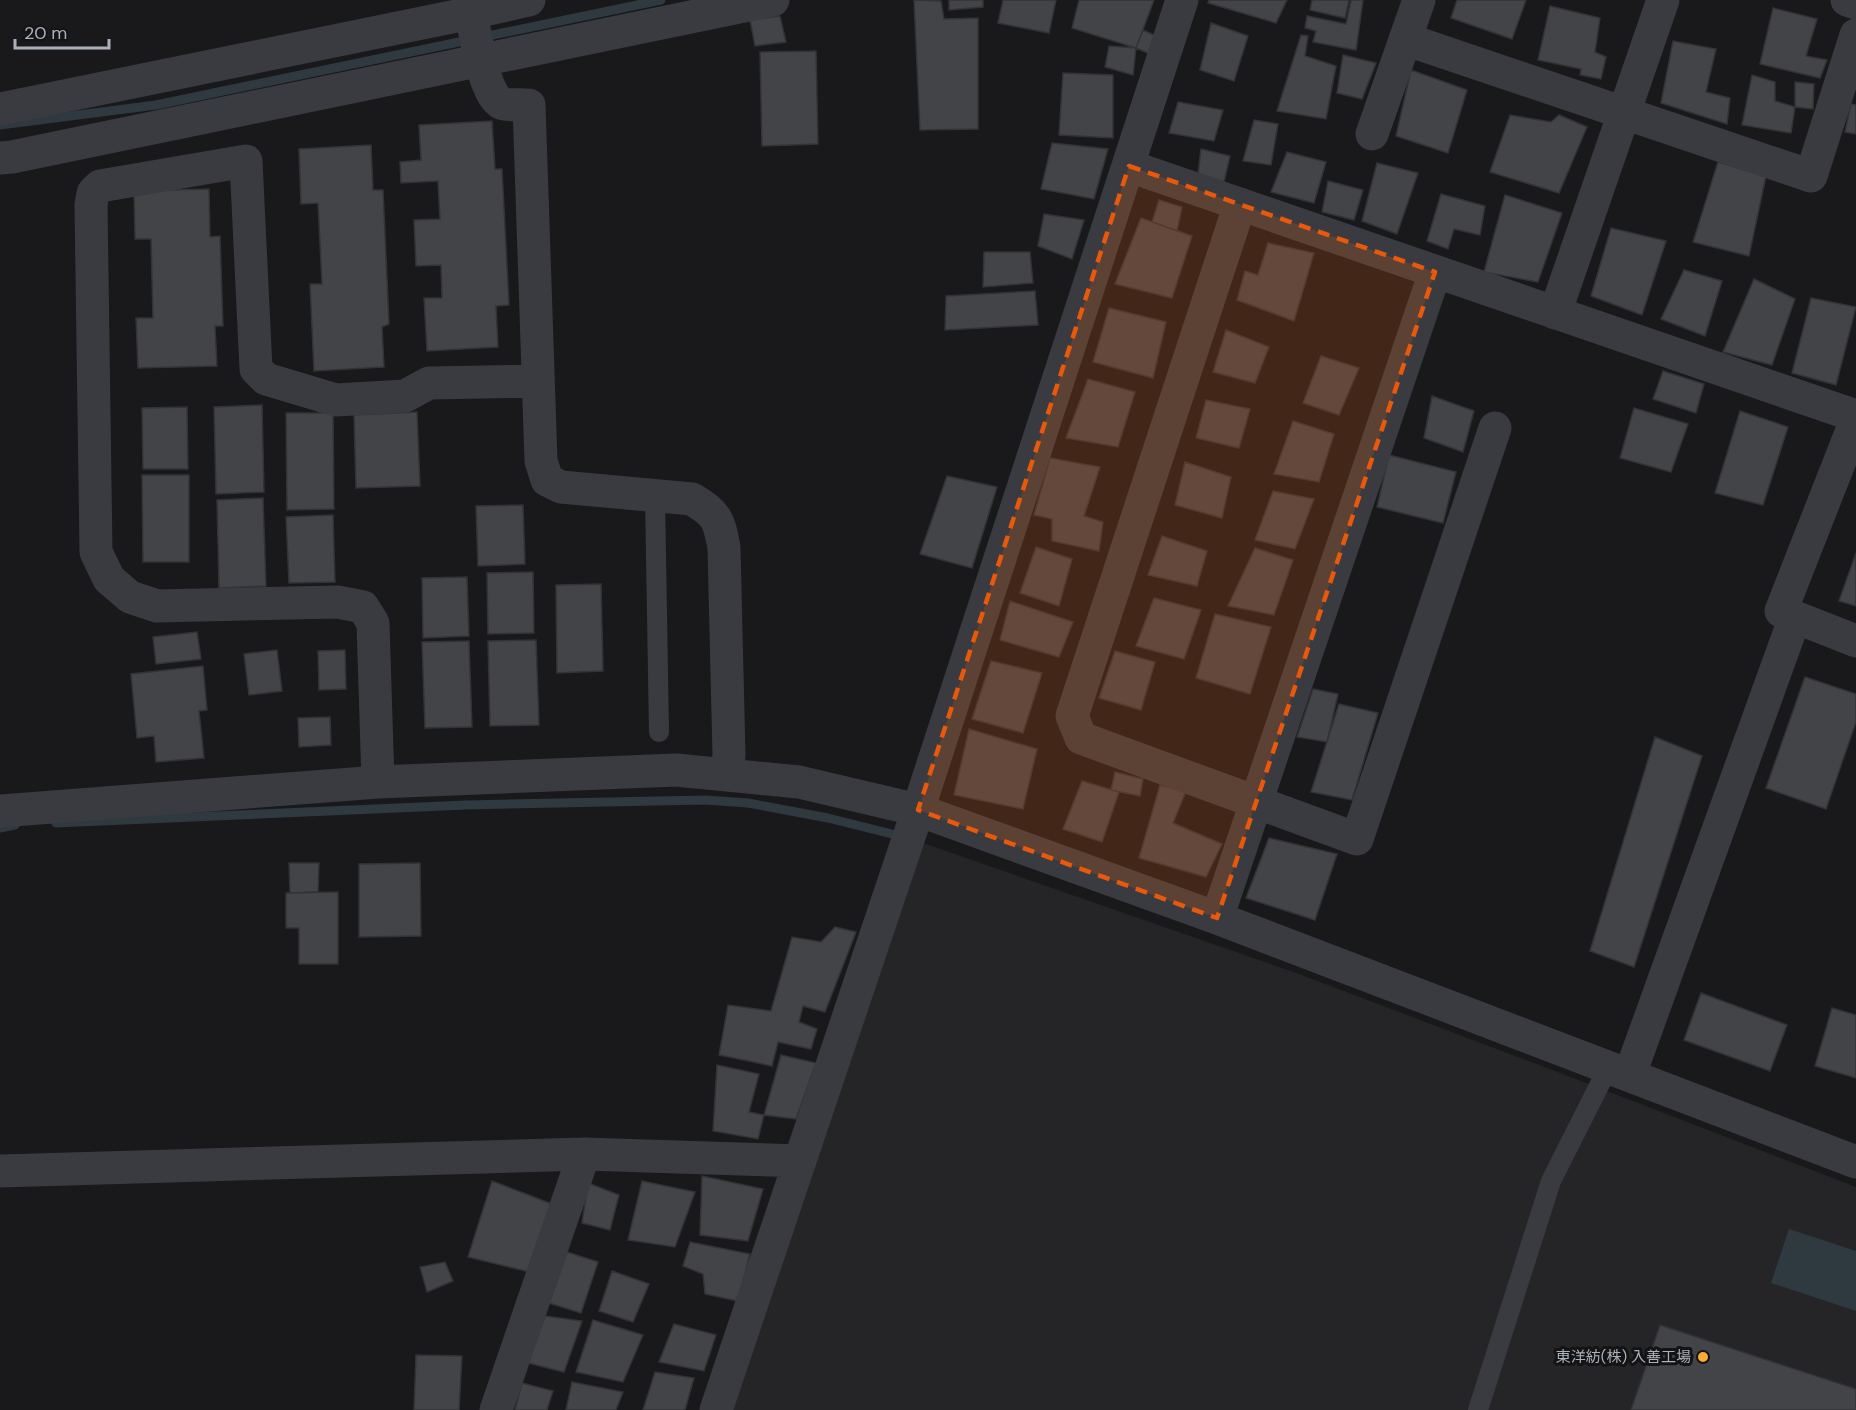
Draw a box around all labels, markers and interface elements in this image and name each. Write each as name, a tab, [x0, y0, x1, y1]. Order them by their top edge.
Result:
scale bar	[15, 12, 110, 50]
text: 20 m	[24, 21, 67, 45]
place label: 東洋紡(株) 入善工場	[1556, 1347, 1691, 1367]
marker: 東洋紡(株) 入善工場	[1696, 1350, 1710, 1364]

